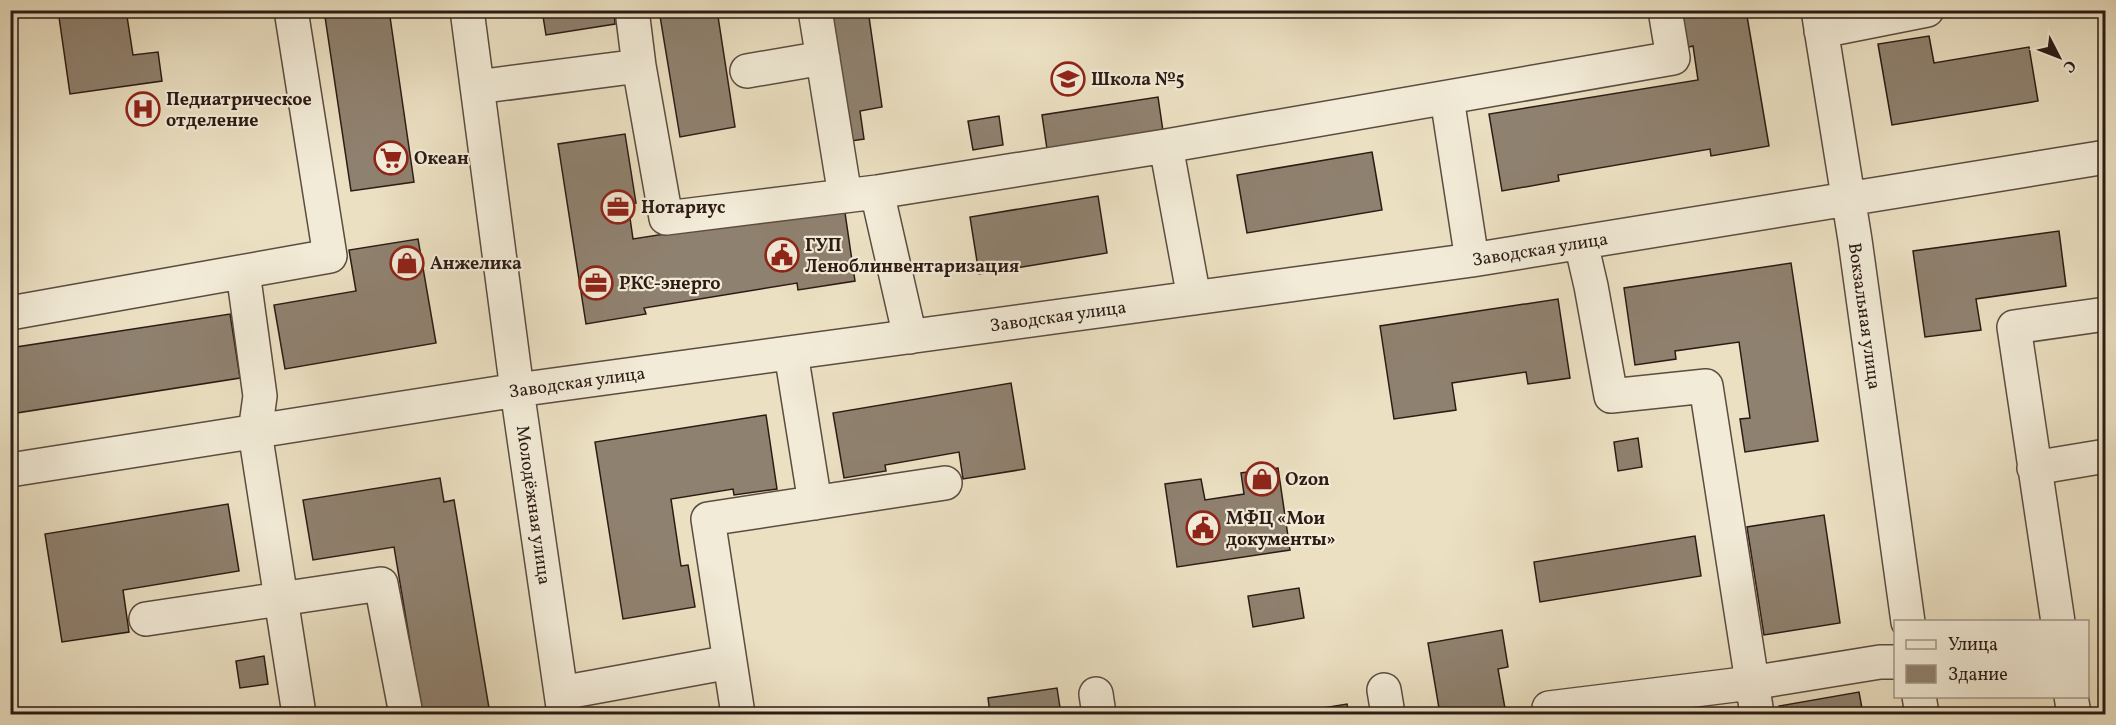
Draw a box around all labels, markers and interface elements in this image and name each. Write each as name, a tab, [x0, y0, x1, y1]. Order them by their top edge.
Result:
north arrow	[2029, 27, 2089, 87]
text: С	[2057, 55, 2080, 77]
school or university icon: Школа №5	[1050, 61, 1086, 97]
place label: Школа №5	[1091, 68, 1185, 93]
place label: Педиатрическое отделение	[166, 88, 312, 134]
hospital icon: Педиатрическое отделение	[125, 91, 161, 127]
supermarket icon: Океан	[373, 140, 409, 176]
place label: Океан	[414, 147, 469, 172]
office icon: Нотариус	[600, 189, 636, 225]
place label: Нотариус	[641, 196, 725, 221]
street label: Заводская улица	[1470, 227, 1610, 274]
place label: ГУП Леноблинвентаризация	[805, 234, 1019, 280]
public building icon: ГУП Леноблинвентаризация	[764, 237, 800, 273]
street label: Вокзальная улица	[1841, 241, 1886, 391]
shop icon: Анжелика	[389, 245, 425, 281]
place label: Анжелика	[430, 252, 522, 277]
office icon: РКС-энерго	[578, 265, 614, 301]
place label: РКС-энерго	[619, 272, 720, 297]
street label: Заводская улица	[988, 296, 1128, 339]
street label: Заводская улица	[507, 362, 647, 405]
street label: Молодёжная улица	[509, 424, 556, 587]
shop icon: Ozon	[1244, 461, 1280, 497]
place label: Ozon	[1285, 468, 1330, 493]
place label: МФЦ «Мои документы»	[1226, 507, 1336, 553]
public building icon: МФЦ «Мои документы»	[1185, 510, 1221, 546]
legend	[1894, 620, 2089, 698]
text: Улица	[1948, 633, 1998, 658]
text: Здание	[1948, 663, 2008, 688]

